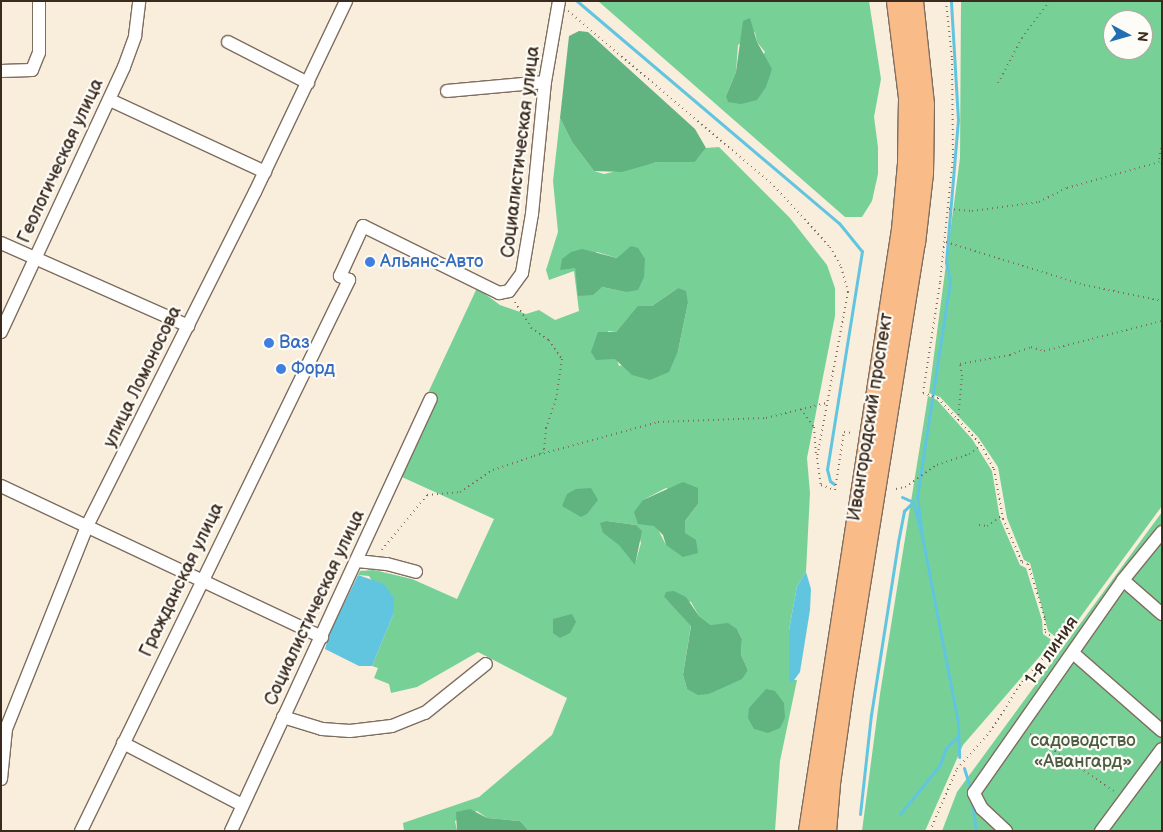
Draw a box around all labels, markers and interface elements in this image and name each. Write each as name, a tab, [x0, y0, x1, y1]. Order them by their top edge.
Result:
north arrow	[1103, 10, 1153, 60]
text: N	[1133, 30, 1151, 43]
street label: Социалистическая улица	[497, 45, 545, 259]
street label: Геологическая улица	[13, 75, 109, 247]
place label: Альянс-Авто	[380, 251, 483, 273]
marker: Альянс-Авто	[364, 256, 376, 268]
street label: улица Ломоносова	[99, 303, 187, 451]
street label: Ивангородский проспект	[844, 311, 898, 523]
place label: Ваз	[279, 332, 310, 354]
marker: Ваз	[263, 337, 275, 349]
place label: Форд	[291, 358, 335, 380]
marker: Форд	[275, 363, 287, 375]
street label: Гражданская улица	[135, 500, 229, 660]
street label: Социалистическая улица	[260, 507, 370, 709]
street label: 1-я линия	[1021, 612, 1083, 690]
park label: садоводство «Авангард»	[1030, 731, 1136, 774]

